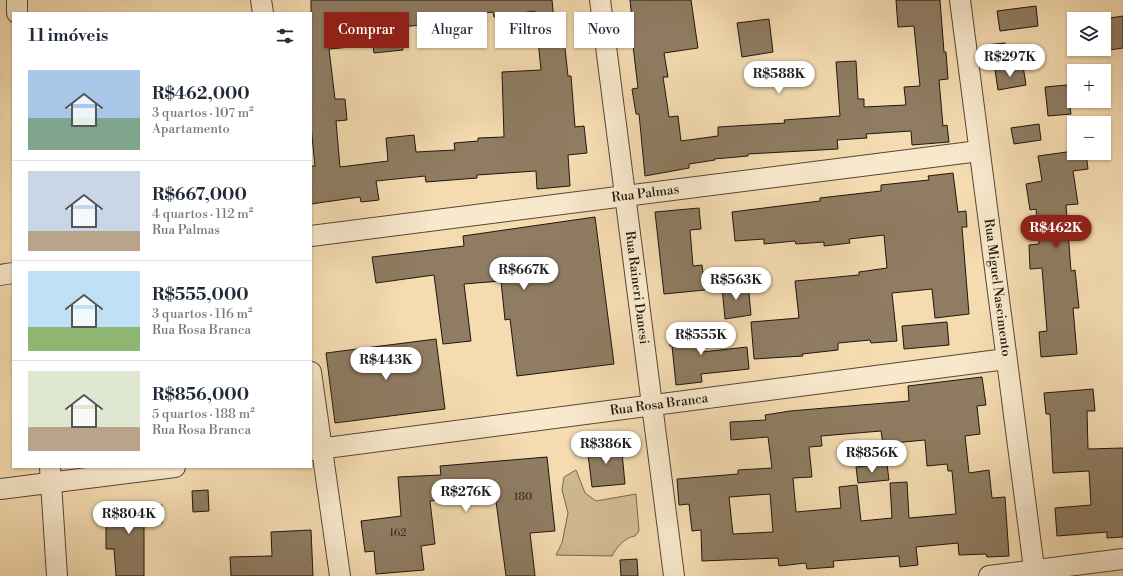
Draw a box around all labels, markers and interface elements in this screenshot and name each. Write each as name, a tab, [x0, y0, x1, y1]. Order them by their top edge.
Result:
chip: Comprar	[324, 12, 409, 48]
chip: Alugar	[417, 12, 487, 48]
chip: Filtros	[495, 12, 566, 48]
chip: Novo	[574, 12, 634, 48]
map controls	[1067, 12, 1111, 160]
button: layers	[1067, 12, 1111, 56]
text: 11 imóveis	[28, 25, 108, 47]
icon: filters	[274, 25, 296, 47]
pin: R$297K	[977, 44, 1043, 78]
text: R$297K	[984, 49, 1036, 65]
pin: R$588K	[746, 61, 812, 95]
button: +	[1067, 64, 1111, 108]
text: R$588K	[753, 66, 805, 82]
text: R$462,000	[152, 83, 250, 105]
icon: home	[60, 86, 108, 134]
text: 3 quartos · 107 m²	[152, 105, 254, 121]
button: −	[1067, 116, 1111, 160]
text: Apartamento	[152, 121, 230, 137]
street label: Rua Palmas	[611, 181, 680, 206]
text: R$667,000	[152, 184, 247, 206]
icon: home	[60, 187, 108, 235]
text: 4 quartos · 112 m²	[152, 206, 253, 222]
pin: R$462K	[1023, 215, 1089, 249]
street label: Rua Miguel Nascimento	[981, 218, 1014, 357]
text: R$462K	[1030, 220, 1082, 236]
text: Rua Palmas	[152, 222, 220, 238]
street label: Rua Raineri Danesi	[622, 230, 652, 345]
pin: R$667K	[491, 257, 557, 291]
text: R$667K	[498, 262, 550, 278]
pin: R$563K	[703, 267, 769, 301]
text: R$563K	[710, 272, 762, 288]
text: R$555,000	[152, 284, 249, 306]
icon: home	[60, 287, 108, 335]
text: 3 quartos · 116 m²	[152, 306, 252, 322]
text: Rua Rosa Branca	[152, 322, 251, 338]
pin: R$555K	[668, 322, 734, 356]
text: R$555K	[675, 327, 727, 343]
pin: R$443K	[353, 347, 419, 381]
text: R$443K	[359, 352, 413, 368]
text: R$856,000	[152, 384, 249, 406]
icon: home	[60, 387, 108, 435]
street label: Rua Rosa Branca	[609, 390, 710, 419]
text: 5 quartos · 188 m²	[152, 406, 255, 422]
text: Rua Rosa Branca	[152, 422, 251, 438]
pin: R$386K	[573, 431, 639, 465]
text: R$386K	[580, 436, 632, 452]
pin: R$856K	[839, 440, 905, 474]
text: R$856K	[846, 445, 898, 461]
pin: R$276K	[433, 479, 499, 513]
text: R$276K	[440, 484, 492, 500]
house number: 180	[514, 490, 532, 504]
pin: R$804K	[96, 501, 162, 535]
text: R$804K	[102, 506, 156, 522]
house number: 162	[389, 526, 407, 540]

